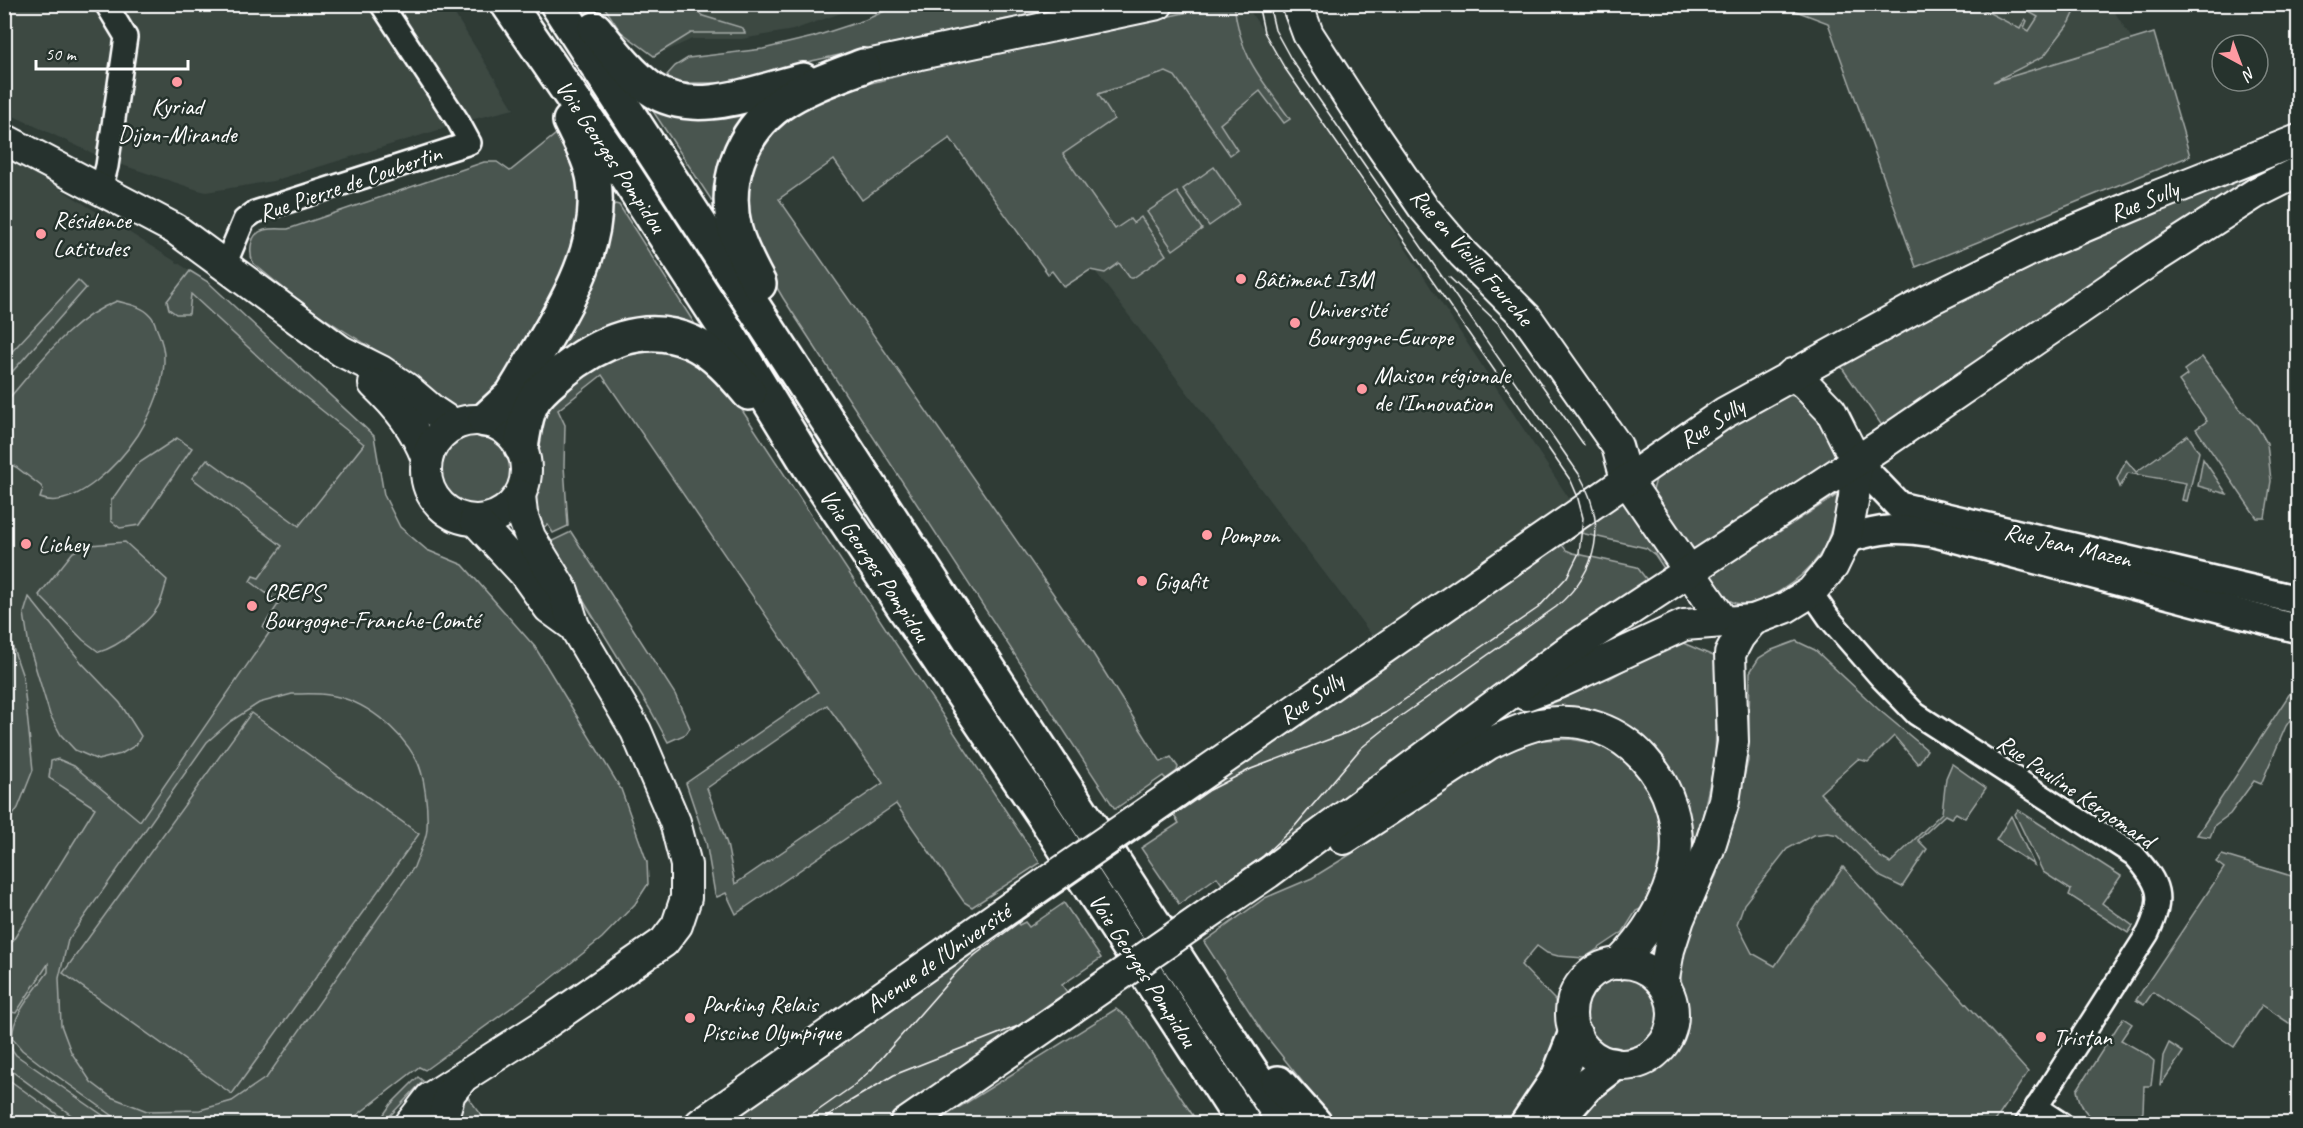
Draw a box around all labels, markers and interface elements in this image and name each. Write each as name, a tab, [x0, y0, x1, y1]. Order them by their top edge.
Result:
scale bar	[36, 33, 188, 71]
north arrow	[2210, 33, 2270, 93]
text: 50 m	[45, 43, 78, 65]
text: N	[2237, 63, 2259, 86]
street label: Voie Georges Pompidou	[549, 74, 674, 240]
marker: Kyriad Dijon-Mirande	[170, 75, 184, 89]
place label: Kyriad Dijon-Mirande	[117, 91, 239, 149]
street label: Rue Pierre de Coubertin	[255, 137, 446, 228]
street label: Rue Sully	[2105, 173, 2184, 228]
street label: Rue en Vieille Fourche	[1404, 182, 1541, 334]
place label: Résidence Latitudes	[53, 205, 133, 263]
marker: Résidence Latitudes	[34, 227, 48, 241]
place label: Bâtiment I3M	[1253, 264, 1376, 294]
marker: Bâtiment I3M	[1234, 272, 1248, 286]
place label: Université Bourgogne-Europe	[1307, 294, 1455, 352]
marker: Université Bourgogne-Europe	[1288, 316, 1302, 330]
place label: Maison régionale de l'Innovation	[1374, 360, 1512, 418]
marker: Maison régionale de l'Innovation	[1355, 382, 1369, 396]
street label: Rue Sully	[1674, 390, 1752, 455]
street label: Voie Georges Pompidou	[813, 483, 938, 649]
street label: Rue Jean Mazen	[2001, 516, 2136, 575]
place label: Pompon	[1219, 520, 1281, 550]
marker: Pompon	[1200, 528, 1214, 542]
place label: Lichey	[38, 529, 90, 559]
marker: Lichey	[19, 537, 33, 551]
place label: Gigafit	[1154, 566, 1210, 596]
marker: Gigafit	[1135, 574, 1149, 588]
place label: CREPS Bourgogne-Franche-Comté	[264, 577, 484, 635]
marker: CREPS Bourgogne-Franche-Comté	[245, 599, 259, 613]
street label: Rue Sully	[1273, 664, 1350, 731]
street label: Rue Pauline Kergomard	[1991, 727, 2163, 857]
street label: Voie Georges Pompidou	[1082, 887, 1205, 1054]
street label: Avenue de l'Université	[860, 894, 1020, 1019]
place label: Parking Relais Piscine Olympique	[702, 989, 843, 1047]
marker: Parking Relais Piscine Olympique	[683, 1011, 697, 1025]
place label: Tristan	[2053, 1022, 2113, 1052]
marker: Tristan	[2034, 1030, 2048, 1044]

